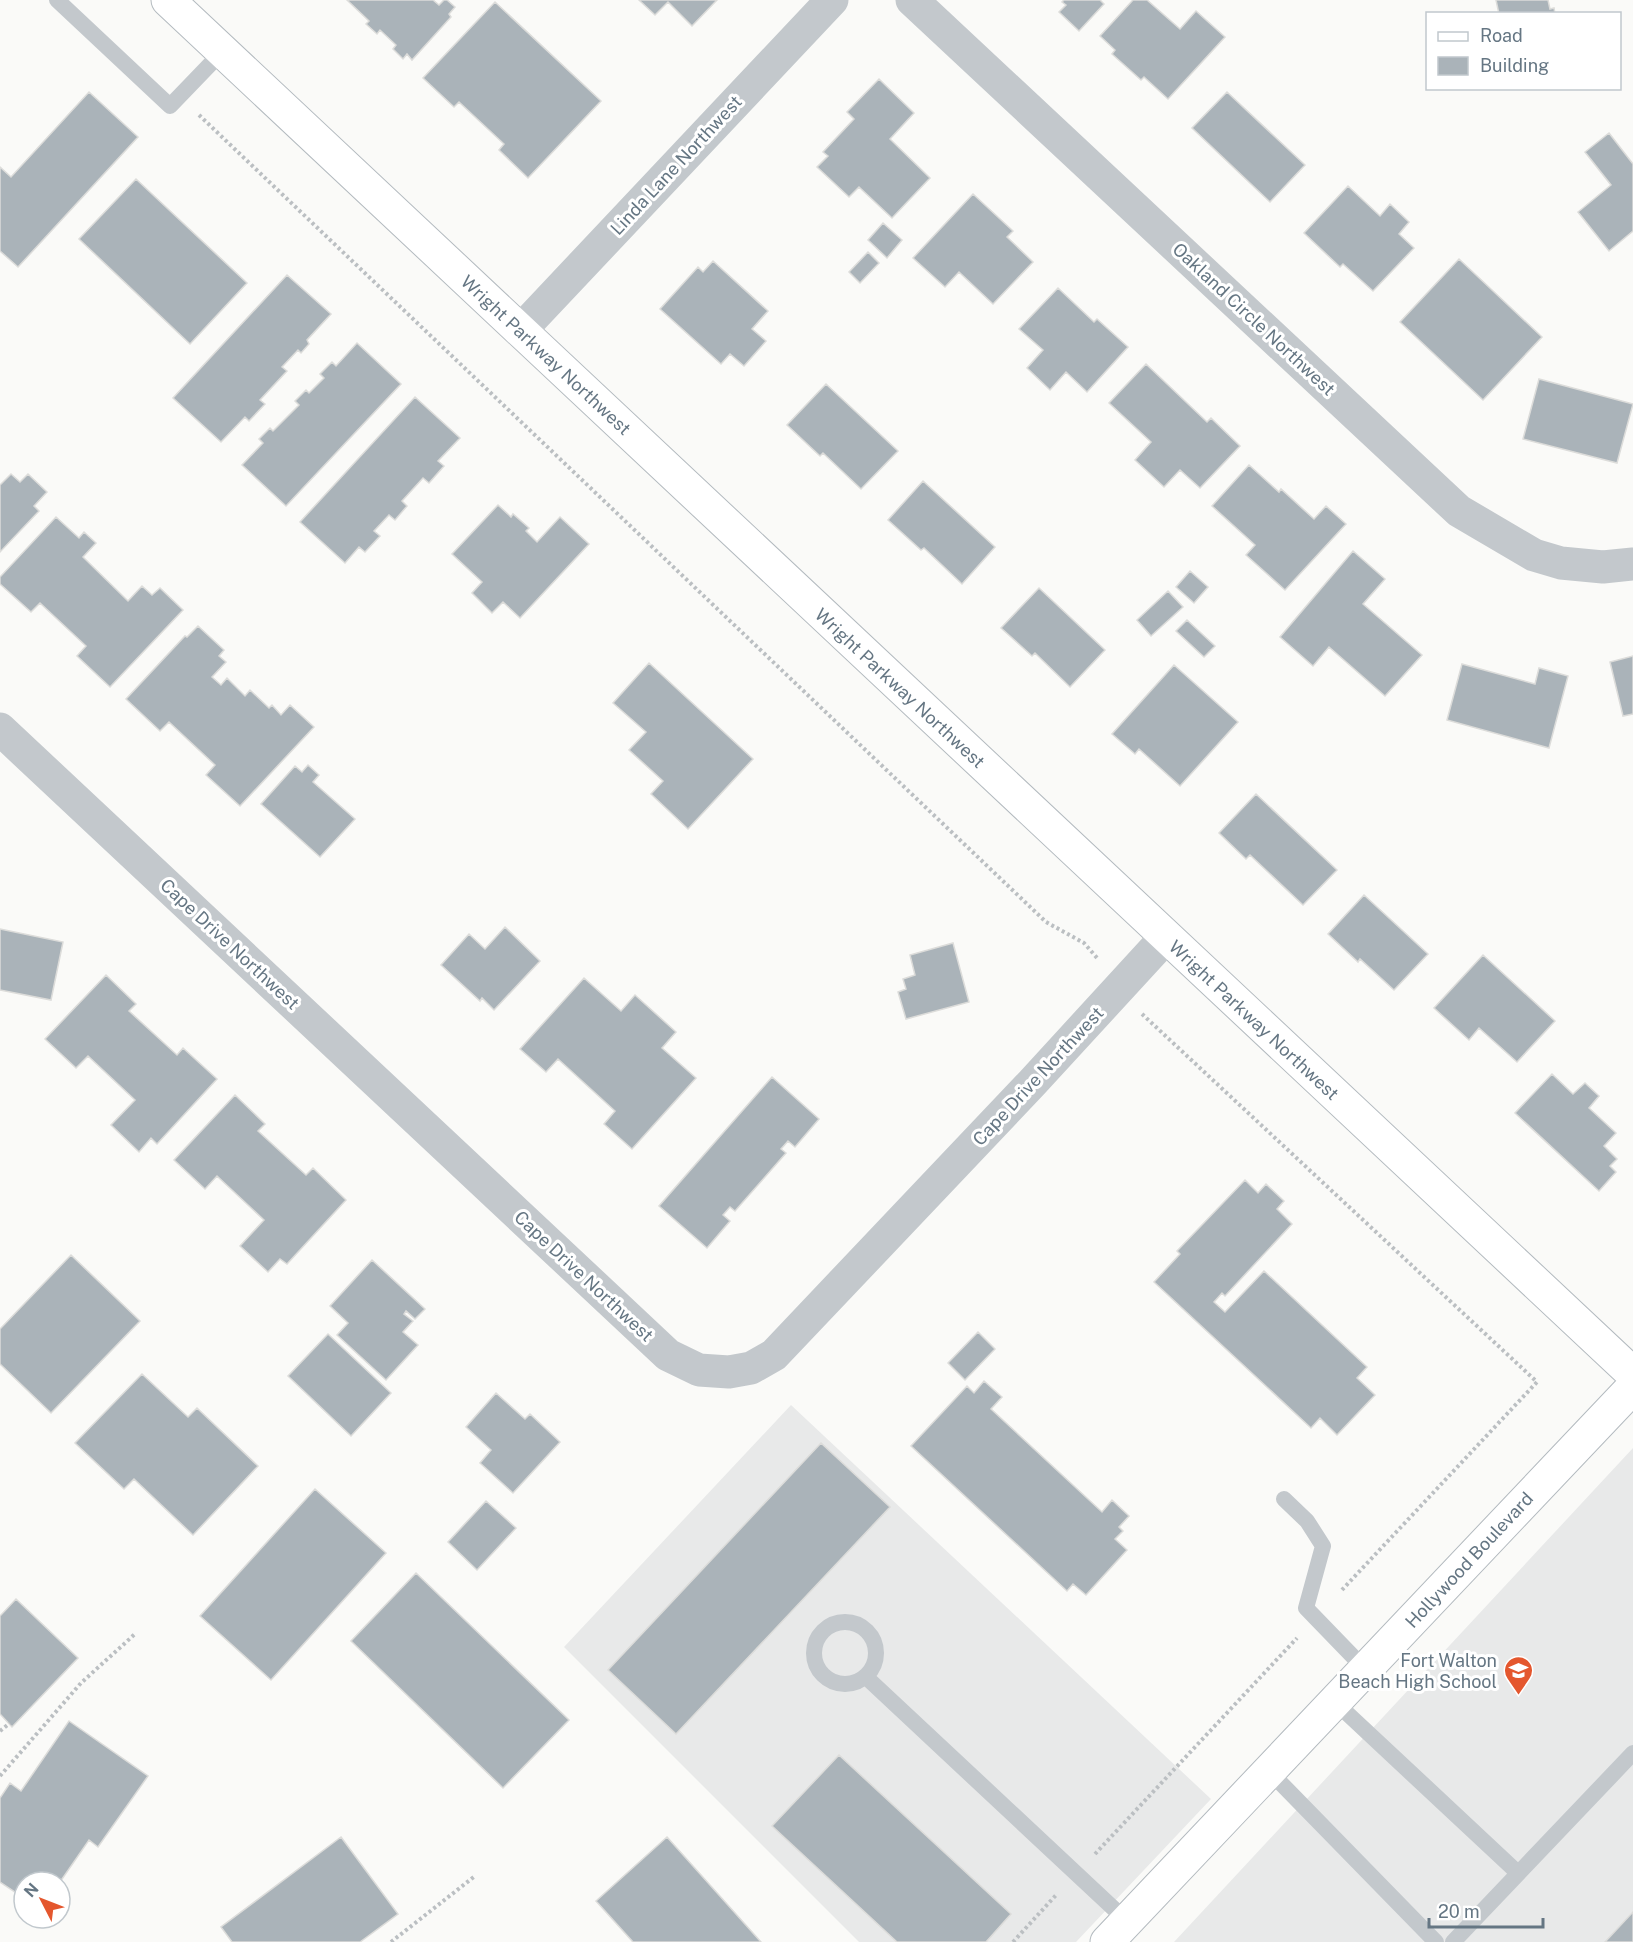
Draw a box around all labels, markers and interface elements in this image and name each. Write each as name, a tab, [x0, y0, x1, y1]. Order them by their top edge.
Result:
legend	[1426, 12, 1621, 90]
text: Road	[1480, 25, 1523, 46]
text: Building	[1480, 55, 1549, 76]
street label: Linda Lane Northwest	[606, 91, 746, 239]
street label: Oakland Circle Northwest	[1168, 238, 1340, 400]
street label: Wright Parkway Northwest	[457, 271, 635, 439]
street label: Wright Parkway Northwest	[811, 604, 989, 772]
street label: Cape Drive Northwest	[156, 874, 304, 1014]
street label: Wright Parkway Northwest	[1165, 936, 1343, 1104]
street label: Cape Drive Northwest	[968, 1002, 1108, 1150]
street label: Cape Drive Northwest	[510, 1206, 658, 1346]
street label: Hollywood Boulevard	[1401, 1488, 1537, 1632]
place label: Fort Walton Beach High School	[1338, 1650, 1497, 1692]
school or university icon: Fort Walton Beach High School	[1502, 1654, 1534, 1696]
north arrow	[12, 1870, 72, 1930]
text: N	[20, 1879, 42, 1901]
scale bar	[1429, 1891, 1543, 1929]
text: 20 m	[1438, 1901, 1480, 1922]

